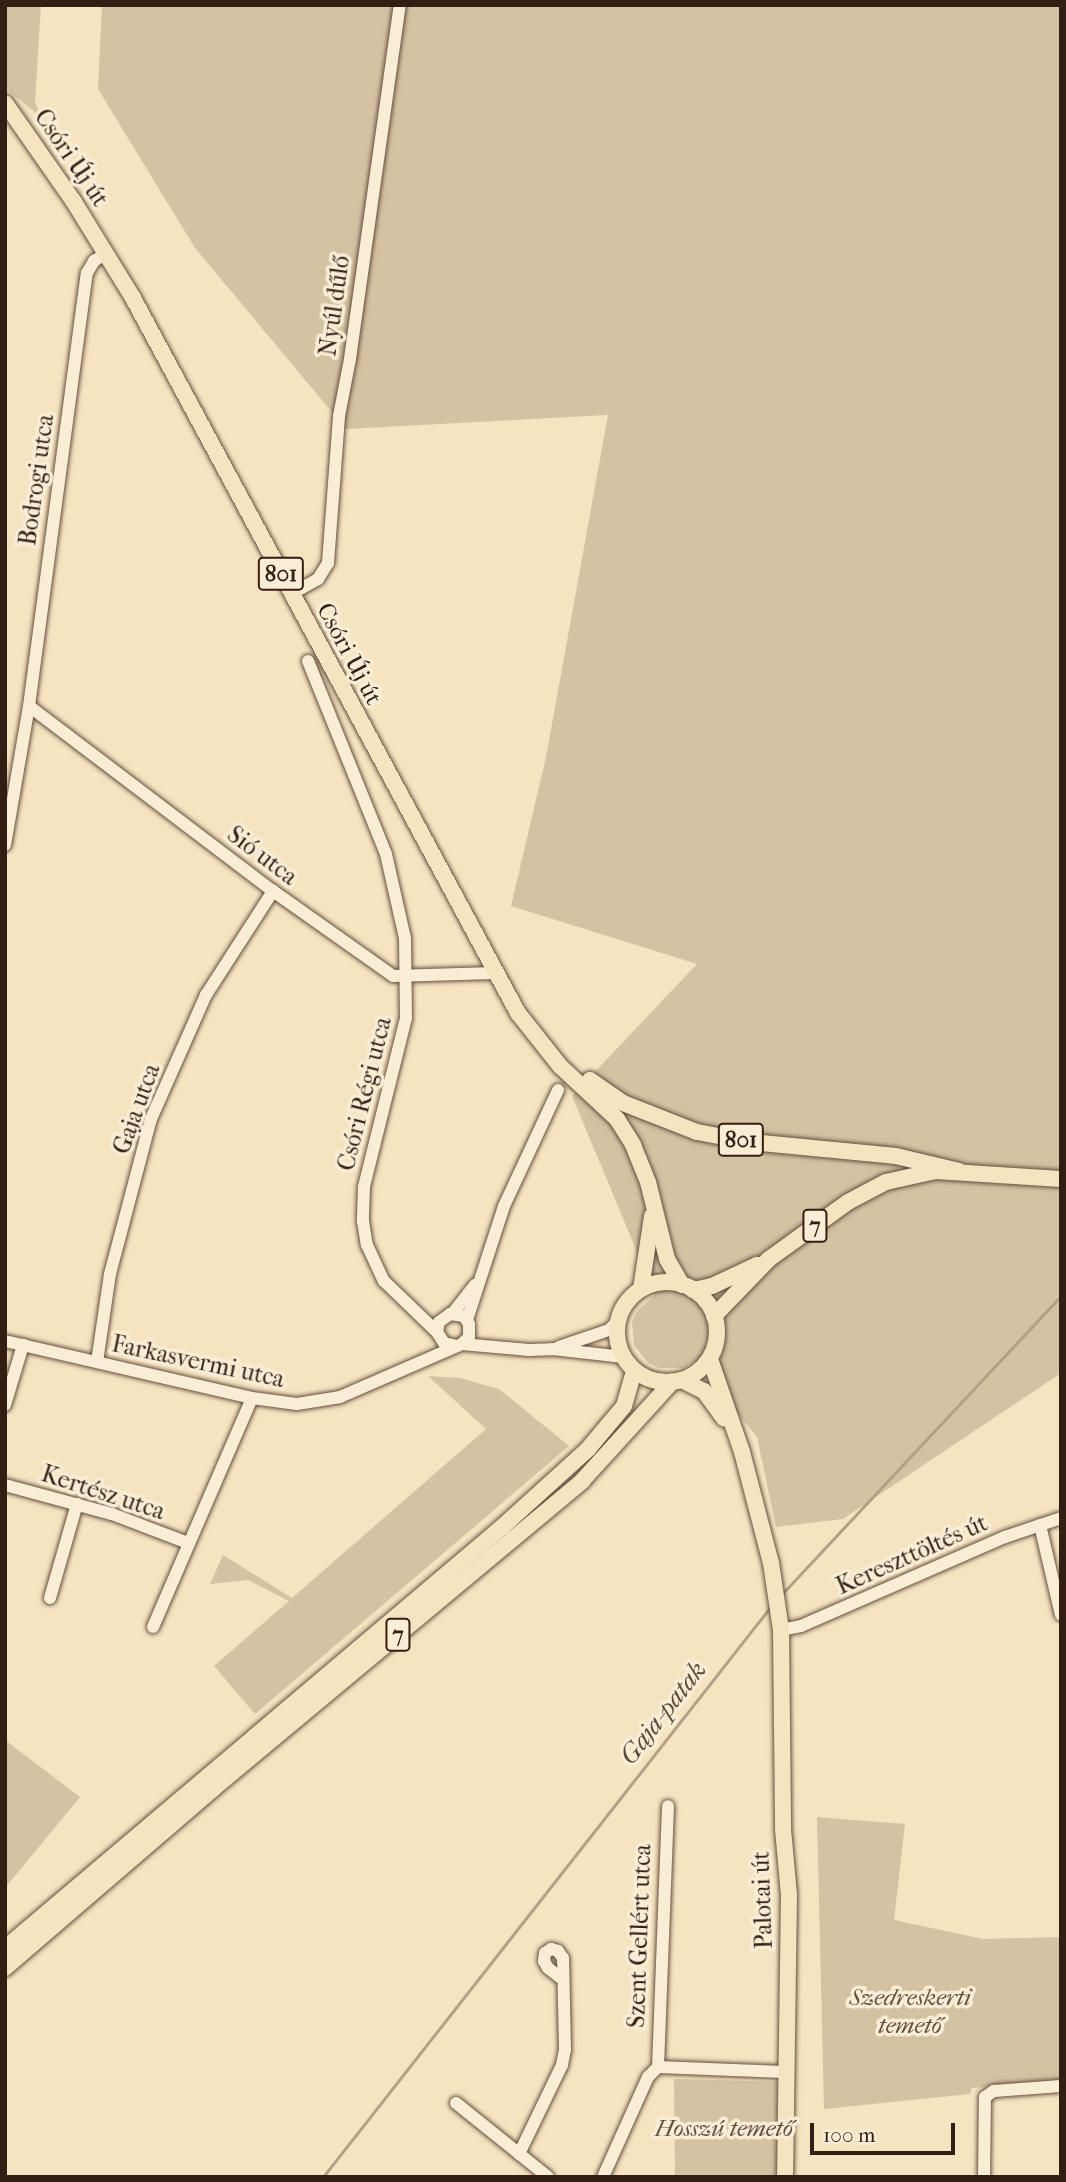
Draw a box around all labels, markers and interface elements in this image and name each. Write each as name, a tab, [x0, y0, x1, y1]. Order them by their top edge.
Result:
street label: Csóri Új út	[28, 104, 114, 212]
street label: Nyúl dűlő	[314, 254, 356, 358]
street label: Bodrogi utca	[14, 413, 60, 547]
road number: 801	[256, 554, 306, 594]
street label: Csóri Új út	[310, 598, 388, 710]
street label: Sió utca	[221, 820, 303, 892]
street label: Csóri Régi utca	[332, 1014, 398, 1174]
street label: Gaja utca	[107, 1060, 167, 1158]
road number: 801	[716, 1120, 766, 1160]
road number: 7	[801, 1206, 829, 1246]
street label: Farkasvermi utca	[109, 1330, 287, 1394]
street label: Kertész utca	[38, 1460, 168, 1526]
street label: Kereszttöltés út	[832, 1509, 992, 1601]
road number: 7	[384, 1616, 412, 1654]
water label: Gaja-patak	[613, 1655, 713, 1771]
street label: Szent Gellért utca	[622, 1844, 658, 2028]
street label: Palotai út	[747, 1851, 779, 1949]
park label: Szedreskerti temető	[849, 1984, 971, 2040]
scale bar	[814, 2108, 959, 2152]
park label: Hosszú temető	[655, 2115, 793, 2143]
text: 100 m	[823, 2123, 876, 2147]

